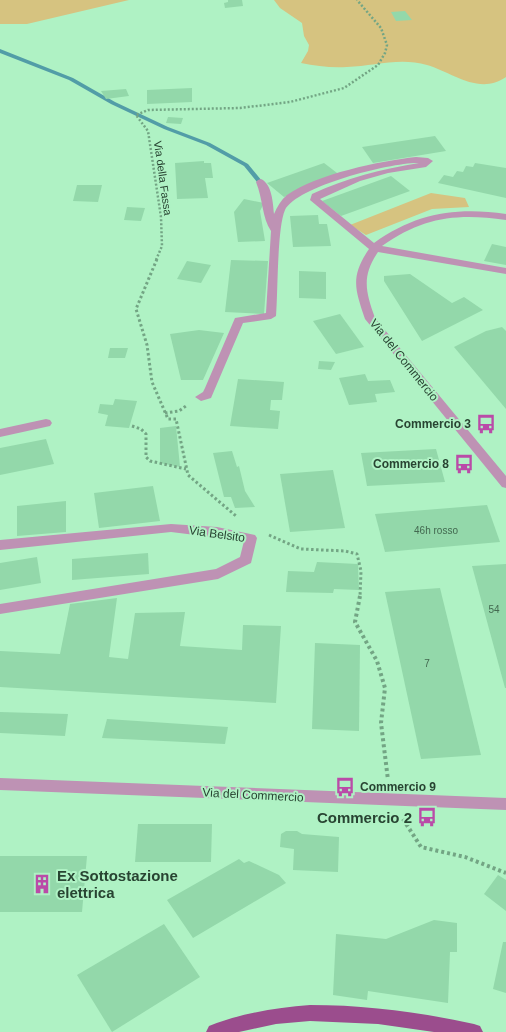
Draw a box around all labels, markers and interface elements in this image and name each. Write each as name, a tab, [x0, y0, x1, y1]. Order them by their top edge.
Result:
street label: Via della Fassa	[152, 140, 174, 217]
street label: Via del Commercio	[367, 316, 441, 404]
bus stop icon: Commercio 3	[475, 413, 497, 435]
place label: Commercio 3	[395, 417, 471, 431]
bus stop icon: Commercio 8	[453, 453, 475, 475]
place label: Commercio 8	[373, 457, 449, 471]
street label: Via Belsito	[188, 523, 246, 545]
house number: 46h rosso	[414, 525, 458, 536]
house number: 54	[488, 604, 500, 615]
house number: 7	[424, 658, 430, 669]
bus stop icon: Commercio 9	[334, 776, 356, 798]
place label: Commercio 9	[360, 780, 436, 794]
street label: Via del Commercio	[202, 785, 304, 805]
bus stop icon: Commercio 2	[416, 806, 438, 828]
place label: Commercio 2	[317, 809, 412, 826]
place label: Ex Sottostazione elettrica	[57, 867, 178, 901]
building icon: Ex Sottostazione elettrica	[31, 873, 53, 895]

